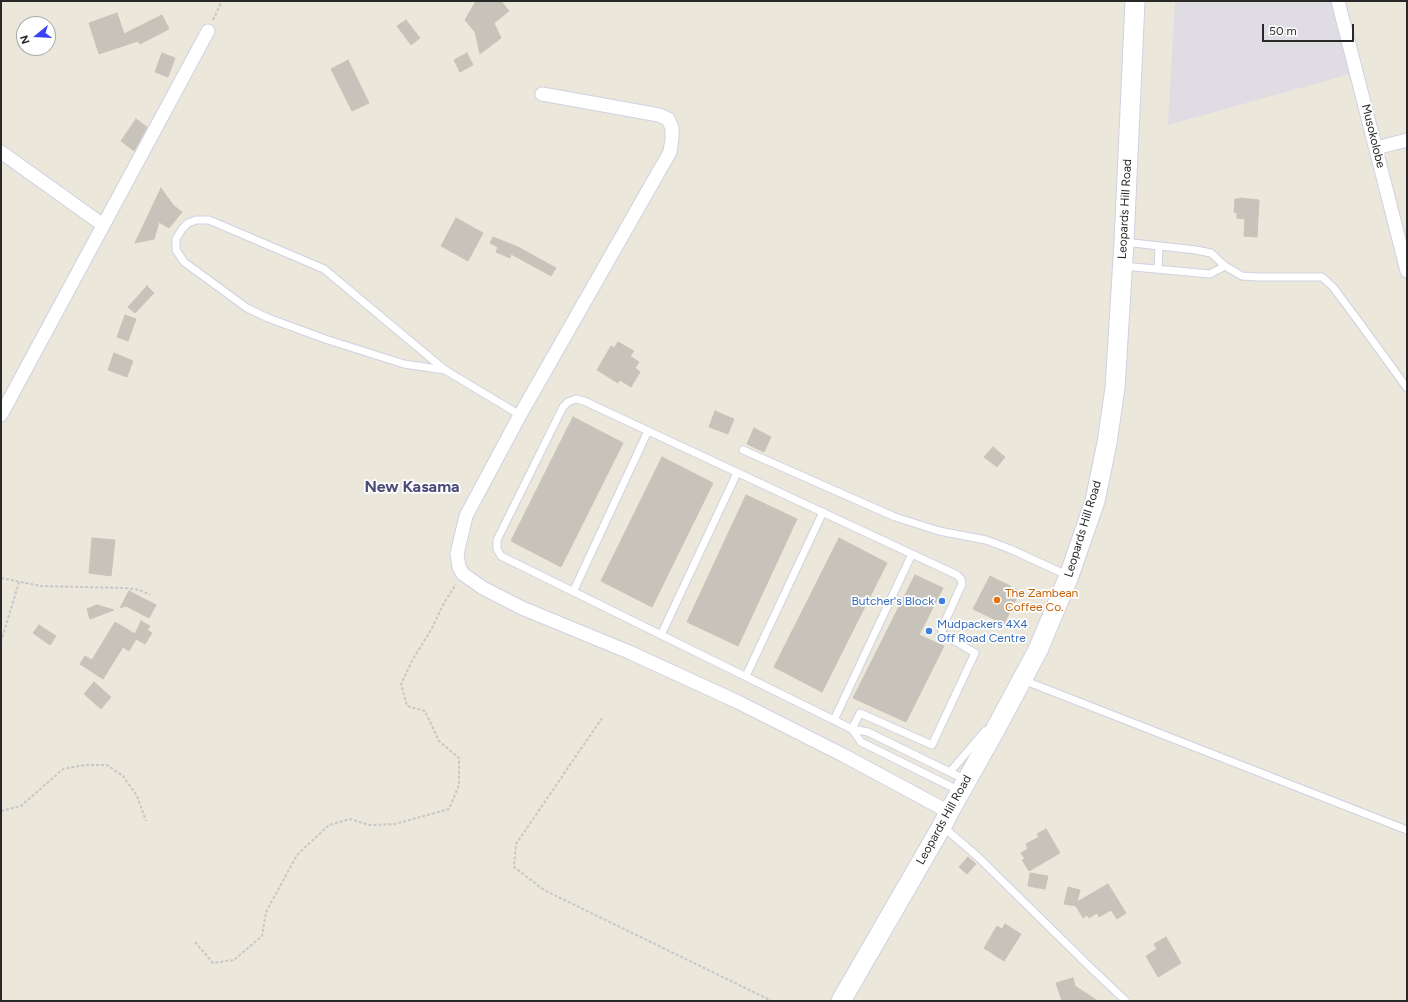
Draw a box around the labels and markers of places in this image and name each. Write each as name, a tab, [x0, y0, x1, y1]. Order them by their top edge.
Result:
place label: The Zambean Coffee Co.	[1005, 586, 1078, 614]
place label: Butcher's Block	[851, 594, 934, 608]
marker: The Zambean Coffee Co.	[992, 595, 1002, 605]
marker: Butcher's Block	[937, 596, 947, 606]
place label: Mudpackers 4X4 Off Road Centre	[937, 617, 1028, 645]
marker: Mudpackers 4X4 Off Road Centre	[924, 626, 934, 636]

